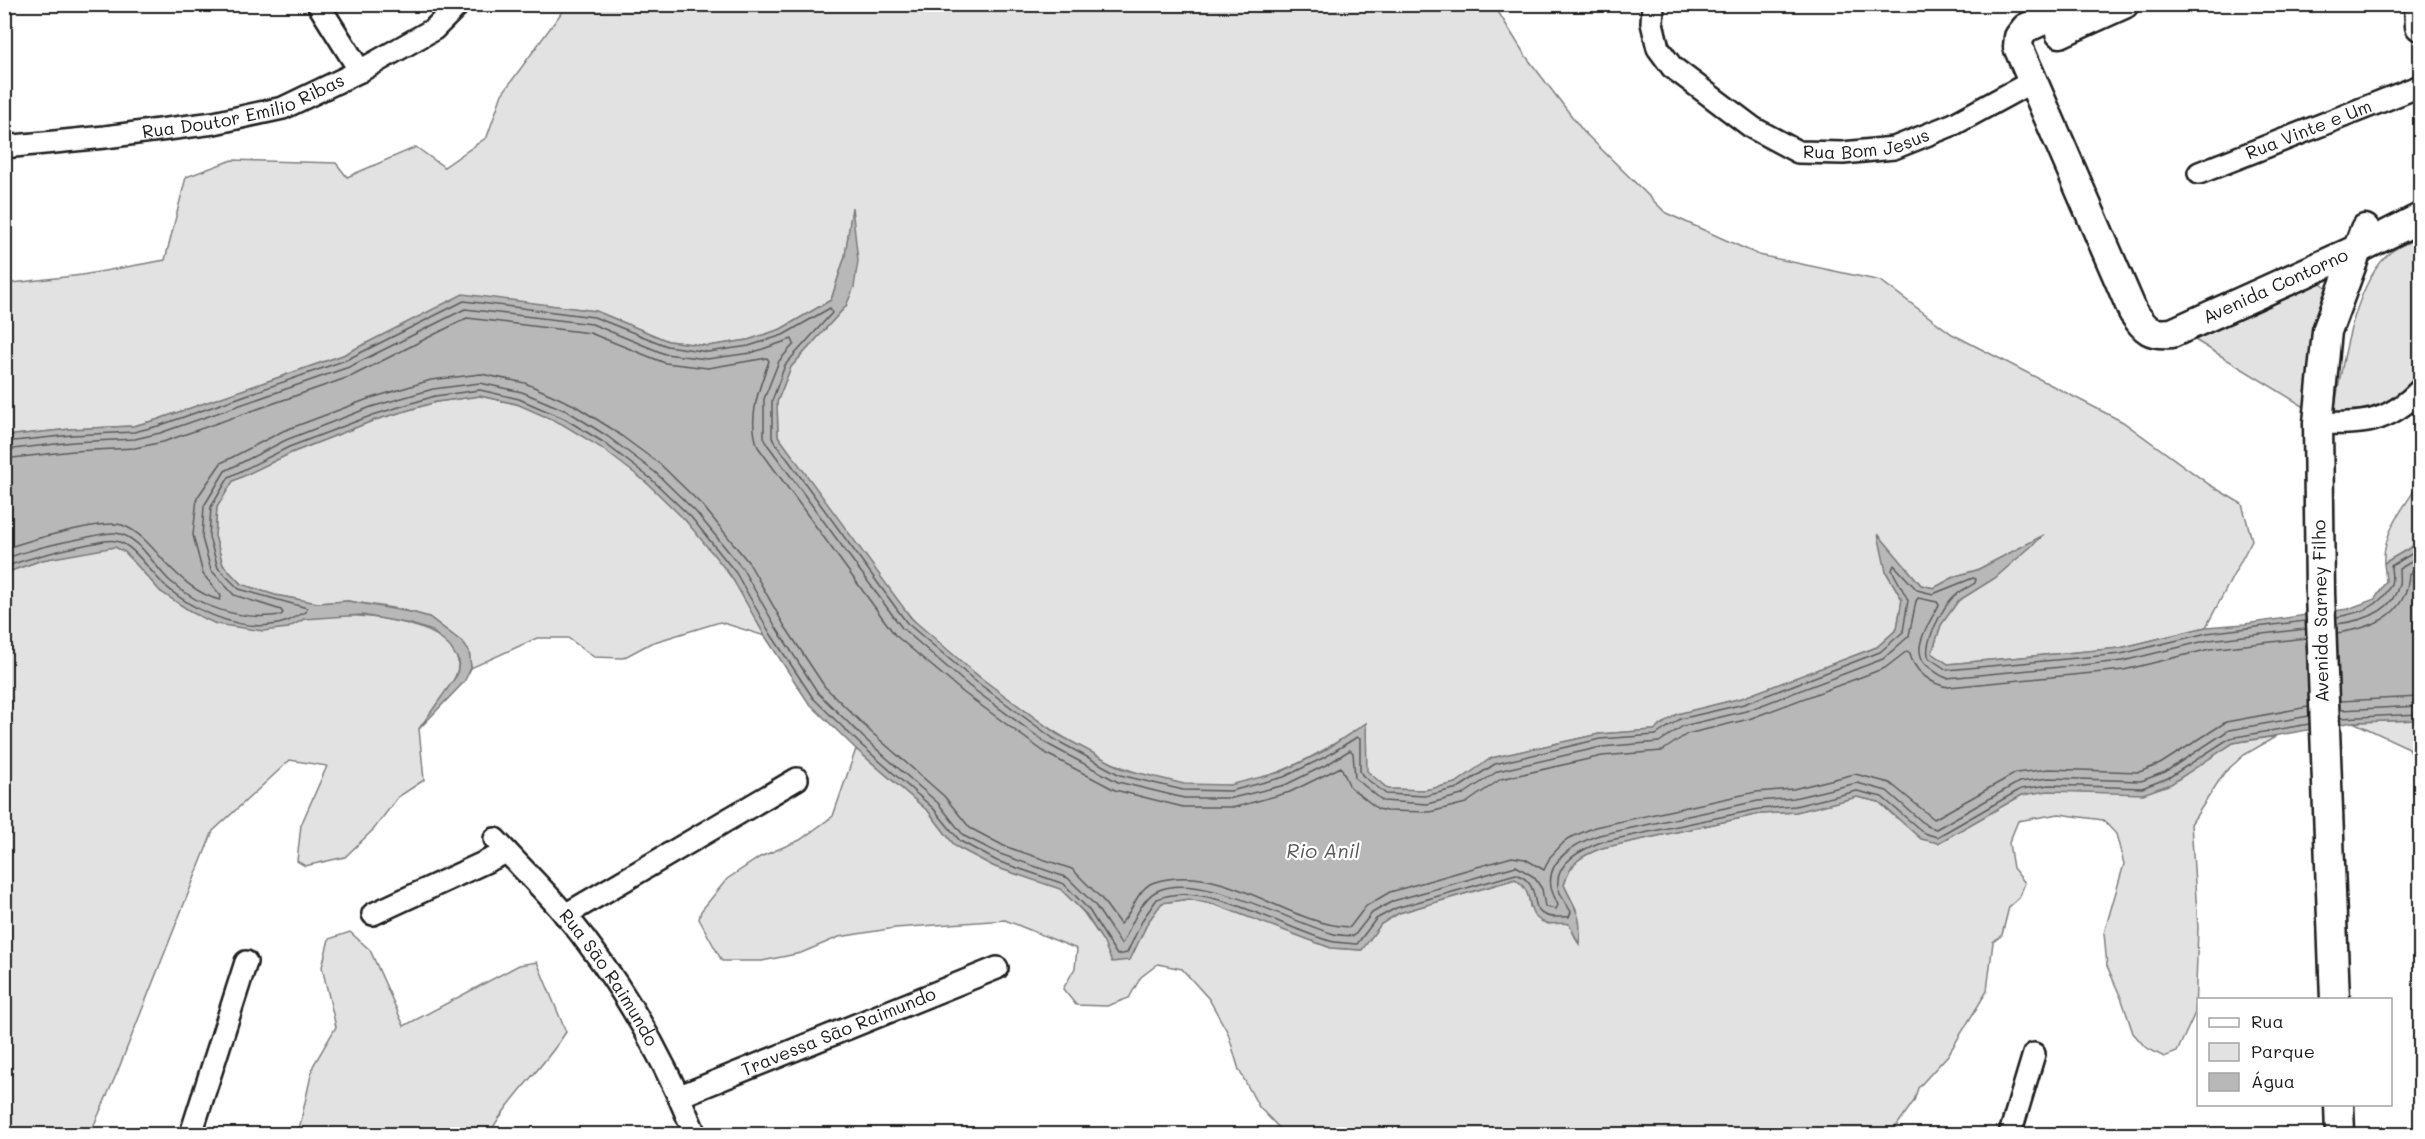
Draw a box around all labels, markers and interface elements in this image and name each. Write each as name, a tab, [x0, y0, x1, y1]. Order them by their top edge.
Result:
street label: Rua Doutor Emilio Ribas	[141, 67, 348, 143]
street label: Rua Vinte e Um	[2242, 93, 2375, 164]
street label: Rua Bom Jesus	[1803, 122, 1933, 164]
street label: Avenida Contorno	[2199, 242, 2352, 329]
street label: Avenida Sarney Filho	[2306, 519, 2334, 703]
water label: Rio Anil	[1286, 837, 1360, 863]
street label: Rua São Raimundo	[555, 903, 664, 1050]
street label: Travessa São Raimundo	[737, 981, 939, 1081]
legend	[2197, 998, 2392, 1106]
text: Rua	[2251, 1009, 2284, 1033]
text: Parque	[2251, 1039, 2315, 1063]
text: Água	[2251, 1069, 2295, 1093]

